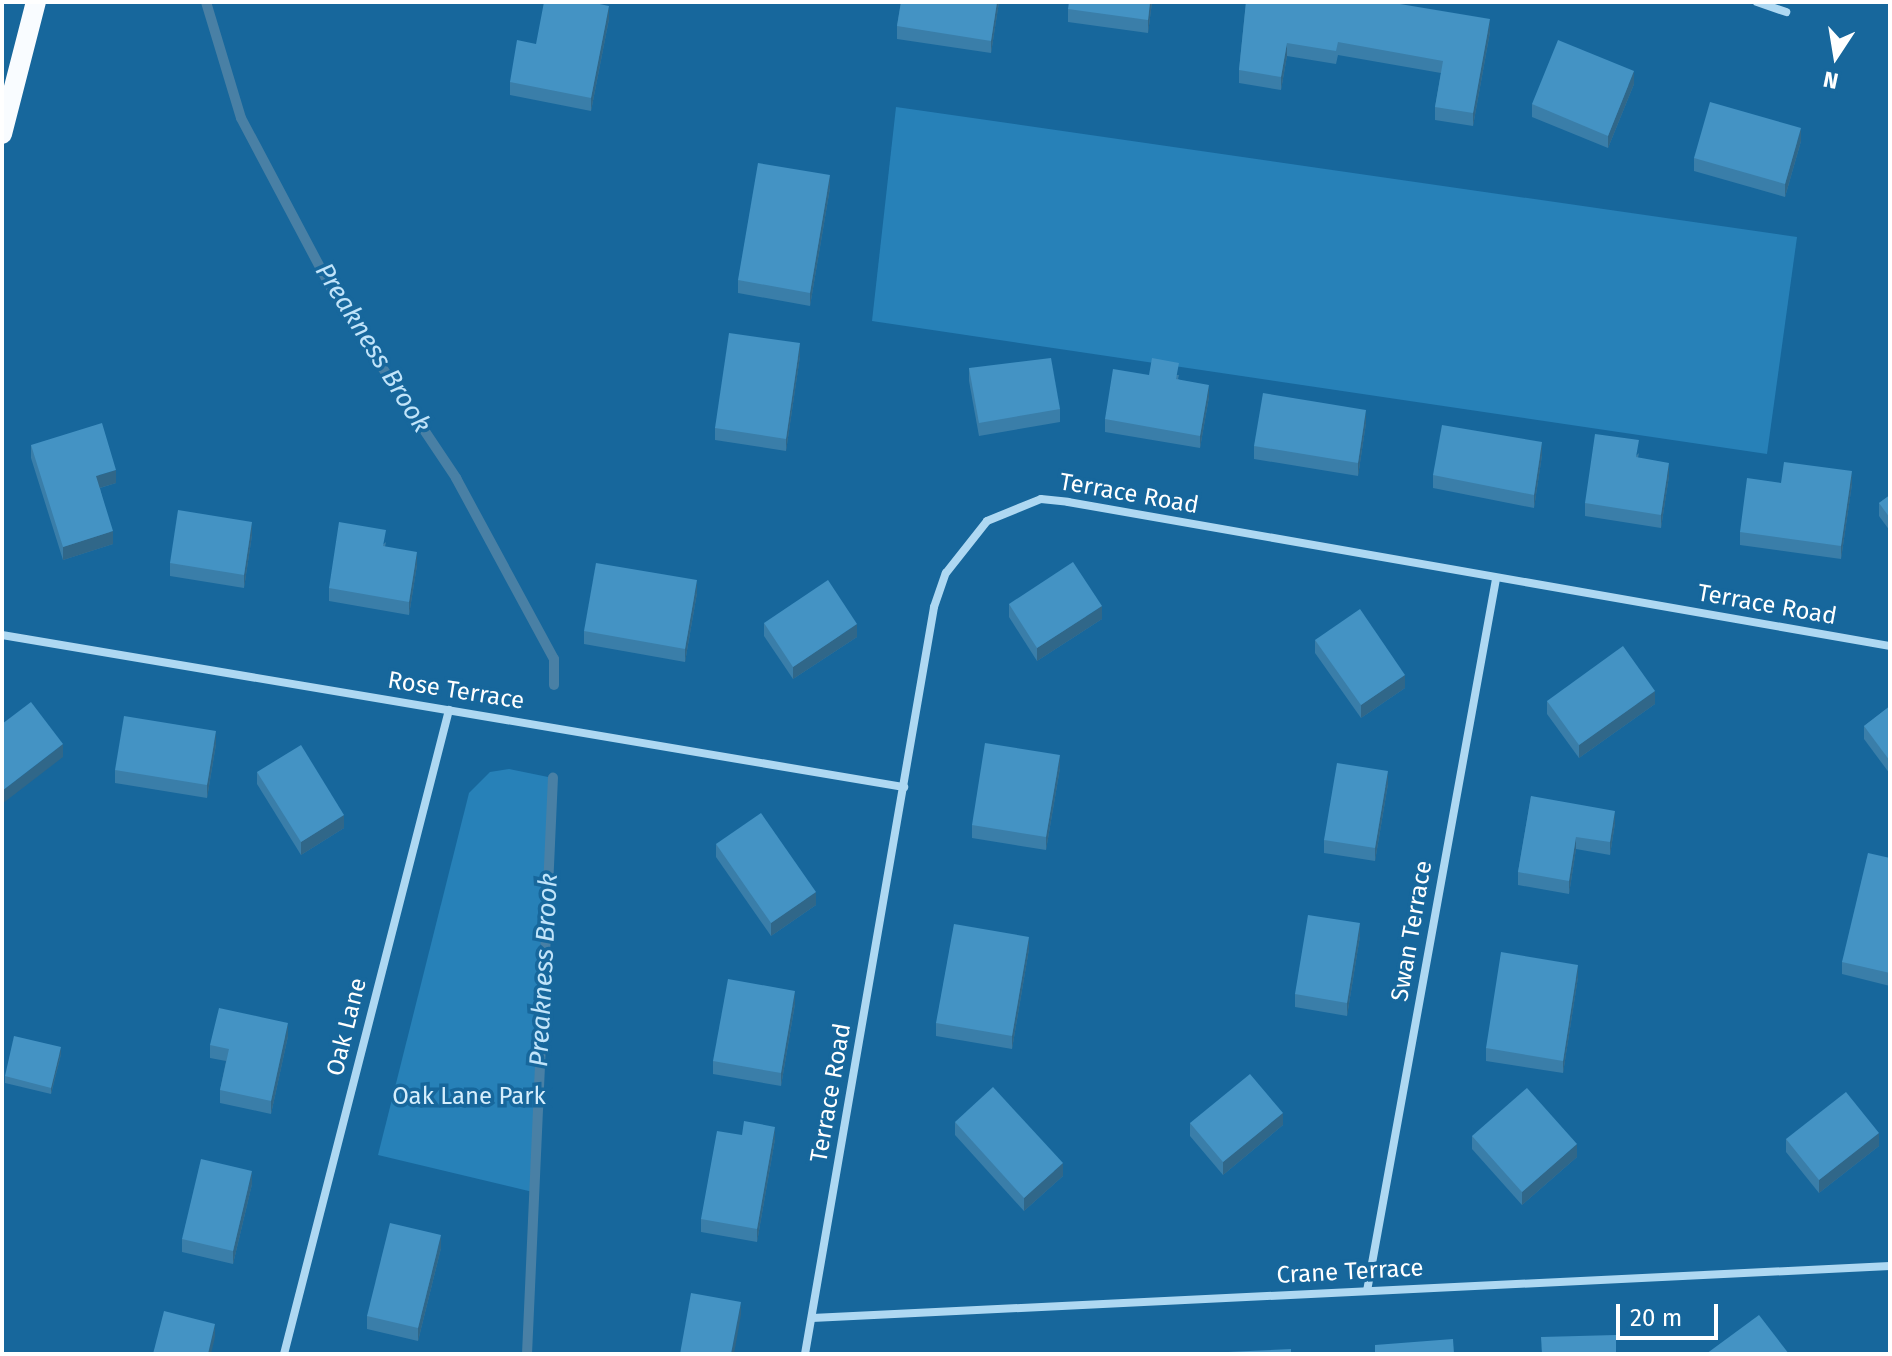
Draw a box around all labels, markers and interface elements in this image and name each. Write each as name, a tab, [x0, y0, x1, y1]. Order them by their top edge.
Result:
north arrow	[1796, 16, 1876, 96]
text: N	[1821, 65, 1841, 95]
water label: Preakness Brook	[308, 258, 438, 438]
street label: Terrace Road	[1057, 468, 1201, 520]
street label: Terrace Road	[1695, 579, 1839, 631]
street label: Rose Terrace	[386, 666, 526, 716]
street label: Swan Terrace	[1385, 858, 1439, 1004]
water label: Preakness Brook	[523, 872, 565, 1068]
street label: Oak Lane	[321, 975, 373, 1079]
street label: Terrace Road	[805, 1021, 857, 1165]
park label: Oak Lane Park	[392, 1083, 546, 1111]
street label: Crane Terrace	[1276, 1254, 1424, 1290]
scale bar	[1620, 1288, 1722, 1338]
text: 20 m	[1630, 1304, 1682, 1332]

